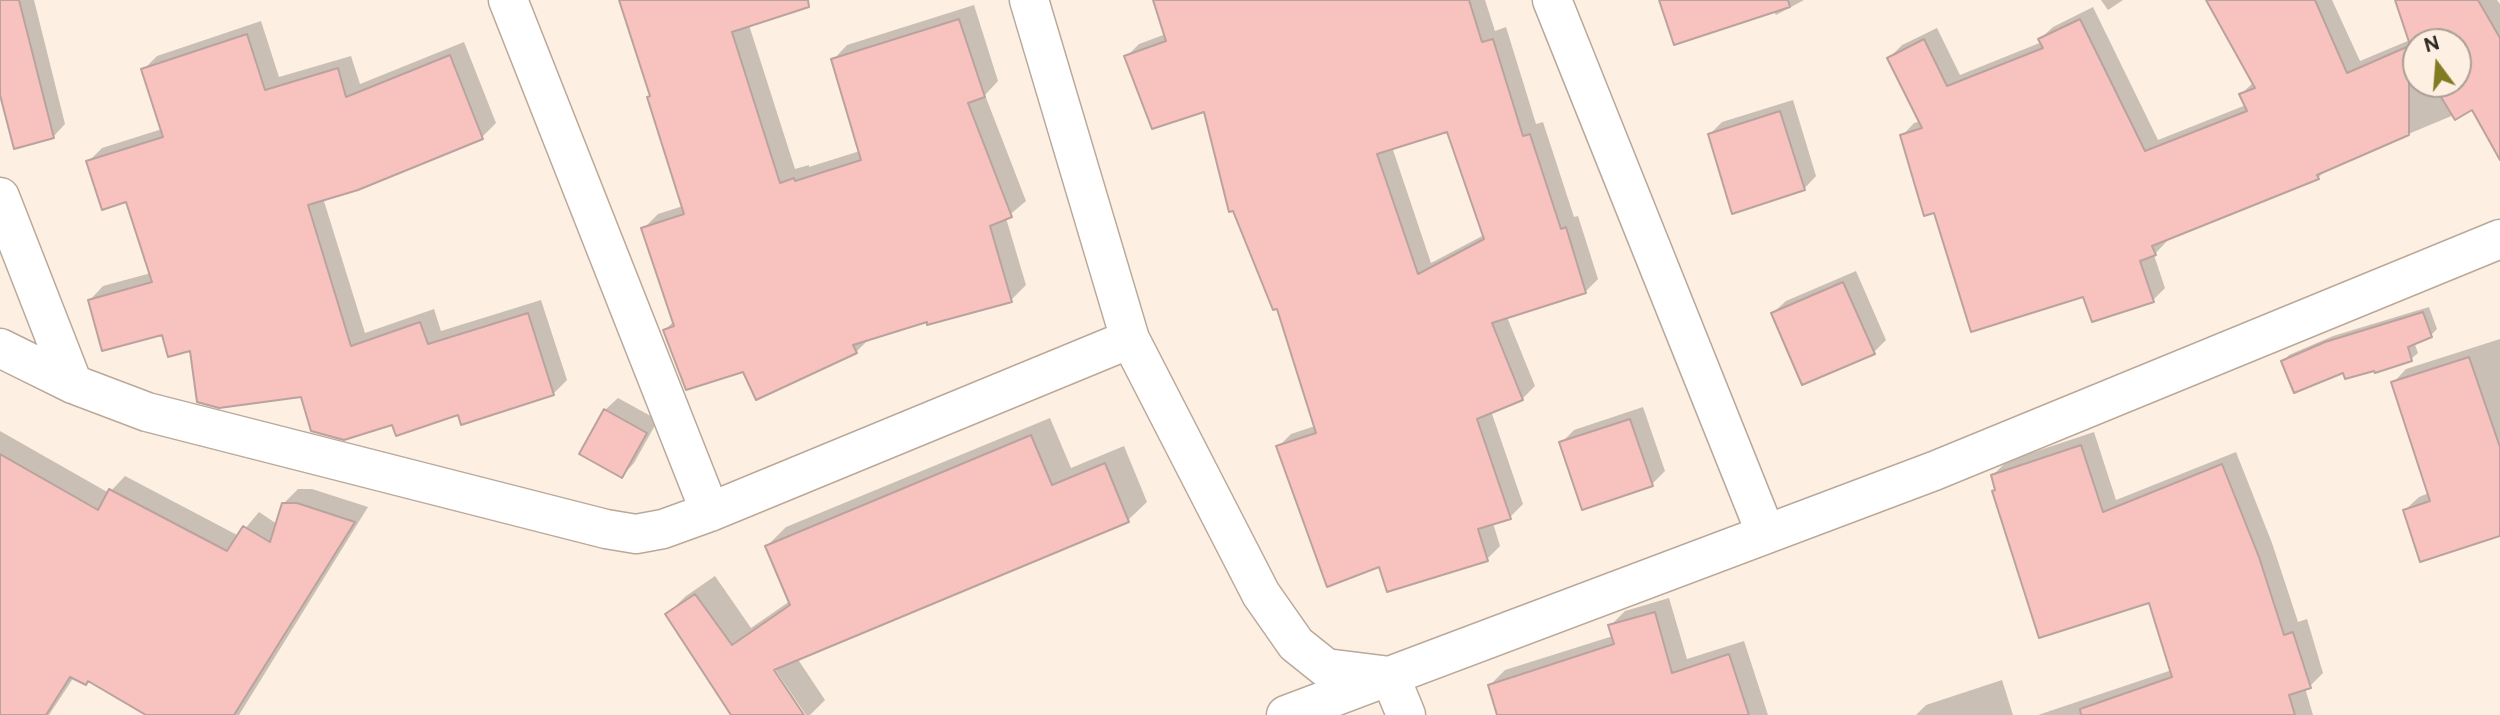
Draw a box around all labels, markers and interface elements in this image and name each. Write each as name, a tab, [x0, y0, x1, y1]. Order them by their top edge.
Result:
north arrow	[2402, 28, 2472, 98]
text: N	[2421, 31, 2442, 57]

